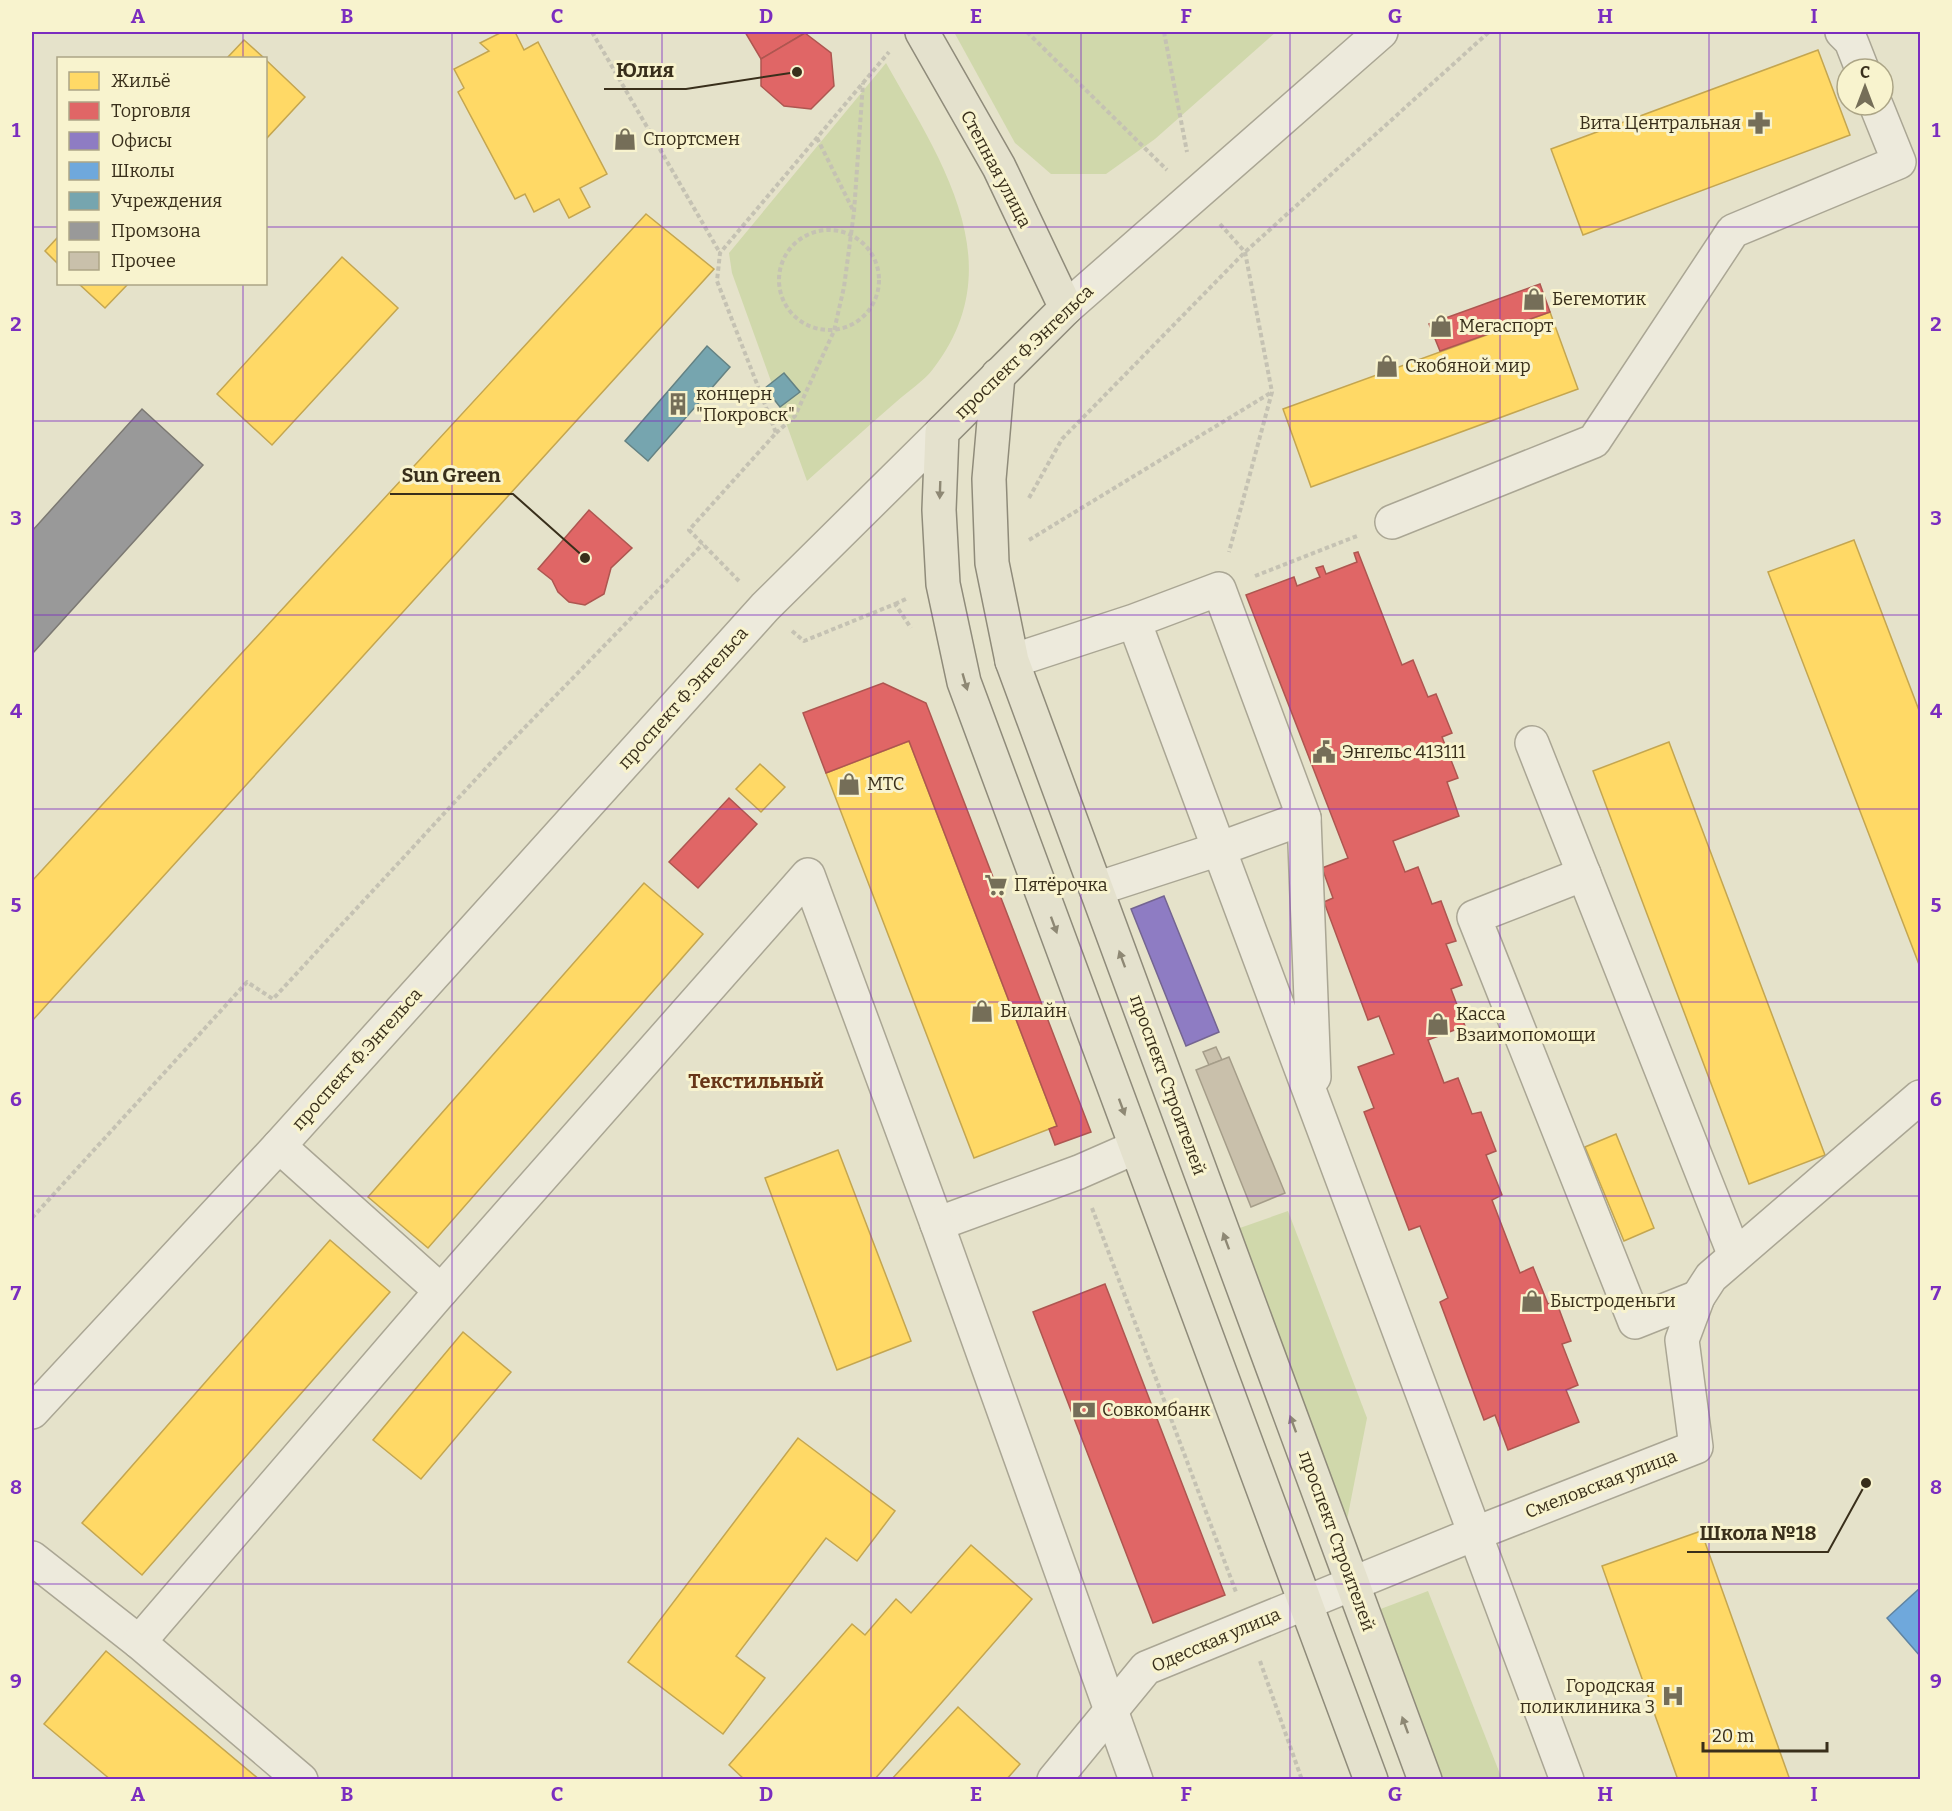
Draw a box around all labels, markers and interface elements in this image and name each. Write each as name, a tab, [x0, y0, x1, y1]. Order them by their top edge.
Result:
text: A	[131, 4, 146, 28]
text: B	[341, 4, 354, 28]
text: C	[551, 4, 563, 28]
text: D	[759, 4, 773, 28]
text: E	[970, 4, 982, 28]
text: F	[1180, 4, 1192, 28]
text: G	[1388, 4, 1402, 28]
text: H	[1597, 4, 1613, 28]
text: I	[1810, 4, 1818, 28]
callout: Юлия	[604, 51, 686, 89]
legend	[57, 57, 267, 285]
north arrow	[1835, 57, 1895, 117]
text: Юлия	[616, 58, 674, 82]
text: С	[1860, 63, 1870, 82]
text: Жильё	[111, 70, 171, 92]
text: Торговля	[111, 100, 191, 122]
street label: Степная улица	[956, 106, 1036, 232]
pharmacy icon: Вита Центральная	[1746, 110, 1772, 136]
place label: Вита Центральная	[1579, 112, 1741, 134]
text: 1	[12, 118, 21, 142]
text: 1	[1932, 118, 1941, 142]
shop icon: Спортсмен	[612, 126, 638, 152]
place label: Спортсмен	[643, 128, 740, 150]
text: Офисы	[111, 130, 172, 152]
text: Школы	[111, 160, 175, 182]
text: Учреждения	[111, 190, 222, 212]
text: Промзона	[111, 220, 201, 242]
text: Прочее	[111, 250, 176, 272]
street label: проспект Ф.Энгельса	[950, 280, 1098, 424]
shop icon: Бегемотик	[1521, 286, 1547, 312]
place label: Бегемотик	[1552, 288, 1646, 310]
text: 2	[10, 312, 22, 336]
text: 2	[1930, 312, 1942, 336]
shop icon: Мегаспорт	[1428, 313, 1454, 339]
place label: Мегаспорт	[1459, 315, 1553, 337]
shop icon: Скобяной мир	[1374, 353, 1400, 379]
place label: Скобяной мир	[1405, 355, 1531, 377]
place label: концерн "Покровск"	[696, 383, 795, 426]
building icon: концерн "Покровск"	[665, 391, 691, 417]
callout: Sun Green	[390, 456, 513, 494]
text: Sun Green	[401, 463, 501, 487]
one-way arrow	[935, 481, 944, 500]
text: 3	[10, 506, 22, 530]
text: 3	[1930, 506, 1942, 530]
street label: проспект Ф.Энгельса	[613, 622, 753, 774]
one-way arrow	[961, 673, 970, 691]
text: 4	[10, 699, 22, 723]
text: 4	[1930, 699, 1942, 723]
public building icon: Энгельс 413111	[1311, 739, 1337, 765]
place label: Энгельс 413111	[1342, 741, 1466, 763]
shop icon: МТС	[836, 771, 862, 797]
place label: МТС	[867, 773, 904, 795]
supermarket icon: Пятёрочка	[983, 872, 1009, 898]
place label: Пятёрочка	[1014, 874, 1108, 896]
text: 5	[11, 893, 22, 917]
text: 5	[1931, 893, 1942, 917]
one-way arrow	[1049, 916, 1059, 934]
one-way arrow	[1116, 950, 1126, 968]
street label: проспект Ф.Энгельса	[287, 983, 427, 1135]
street label: проспект Строителей	[1125, 992, 1211, 1178]
shop icon: Билайн	[969, 998, 995, 1024]
place label: Билайн	[1000, 1000, 1067, 1022]
place label: Касса Взаимопомощи	[1456, 1003, 1596, 1046]
shop icon: Касса Взаимопомощи	[1425, 1011, 1451, 1037]
district label: Текстильный	[688, 1069, 824, 1093]
text: 6	[10, 1087, 22, 1111]
text: 6	[1930, 1087, 1942, 1111]
one-way arrow	[1117, 1099, 1127, 1117]
one-way arrow	[1220, 1231, 1230, 1249]
text: 7	[11, 1281, 22, 1305]
text: 7	[1931, 1281, 1942, 1305]
shop icon: Быстроденьги	[1519, 1288, 1545, 1314]
place label: Быстроденьги	[1550, 1290, 1676, 1312]
bank icon: Совкомбанк	[1071, 1397, 1097, 1423]
place label: Совкомбанк	[1102, 1399, 1211, 1421]
one-way arrow	[1288, 1414, 1298, 1432]
street label: Смеловская улица	[1522, 1445, 1680, 1523]
street label: проспект Строителей	[1294, 1448, 1380, 1634]
text: 8	[10, 1475, 22, 1499]
text: 8	[1930, 1475, 1942, 1499]
callout: Школа №18	[1687, 1514, 1828, 1552]
text: Школа №18	[1699, 1521, 1817, 1545]
street label: Одесская улица	[1148, 1603, 1284, 1677]
text: 9	[10, 1669, 22, 1693]
text: 9	[1930, 1669, 1942, 1693]
place label: Городская поликлиника 3	[1520, 1675, 1655, 1718]
hospital icon: Городская поликлиника 3	[1660, 1683, 1686, 1709]
one-way arrow	[1399, 1715, 1409, 1733]
scale bar	[1703, 1715, 1828, 1753]
text: 20 m	[1712, 1725, 1754, 1747]
text: A	[131, 1782, 146, 1806]
text: B	[341, 1782, 354, 1806]
text: C	[551, 1782, 563, 1806]
text: D	[759, 1782, 773, 1806]
text: E	[970, 1782, 982, 1806]
text: F	[1180, 1782, 1192, 1806]
text: G	[1388, 1782, 1402, 1806]
text: H	[1597, 1782, 1613, 1806]
text: I	[1810, 1782, 1818, 1806]

